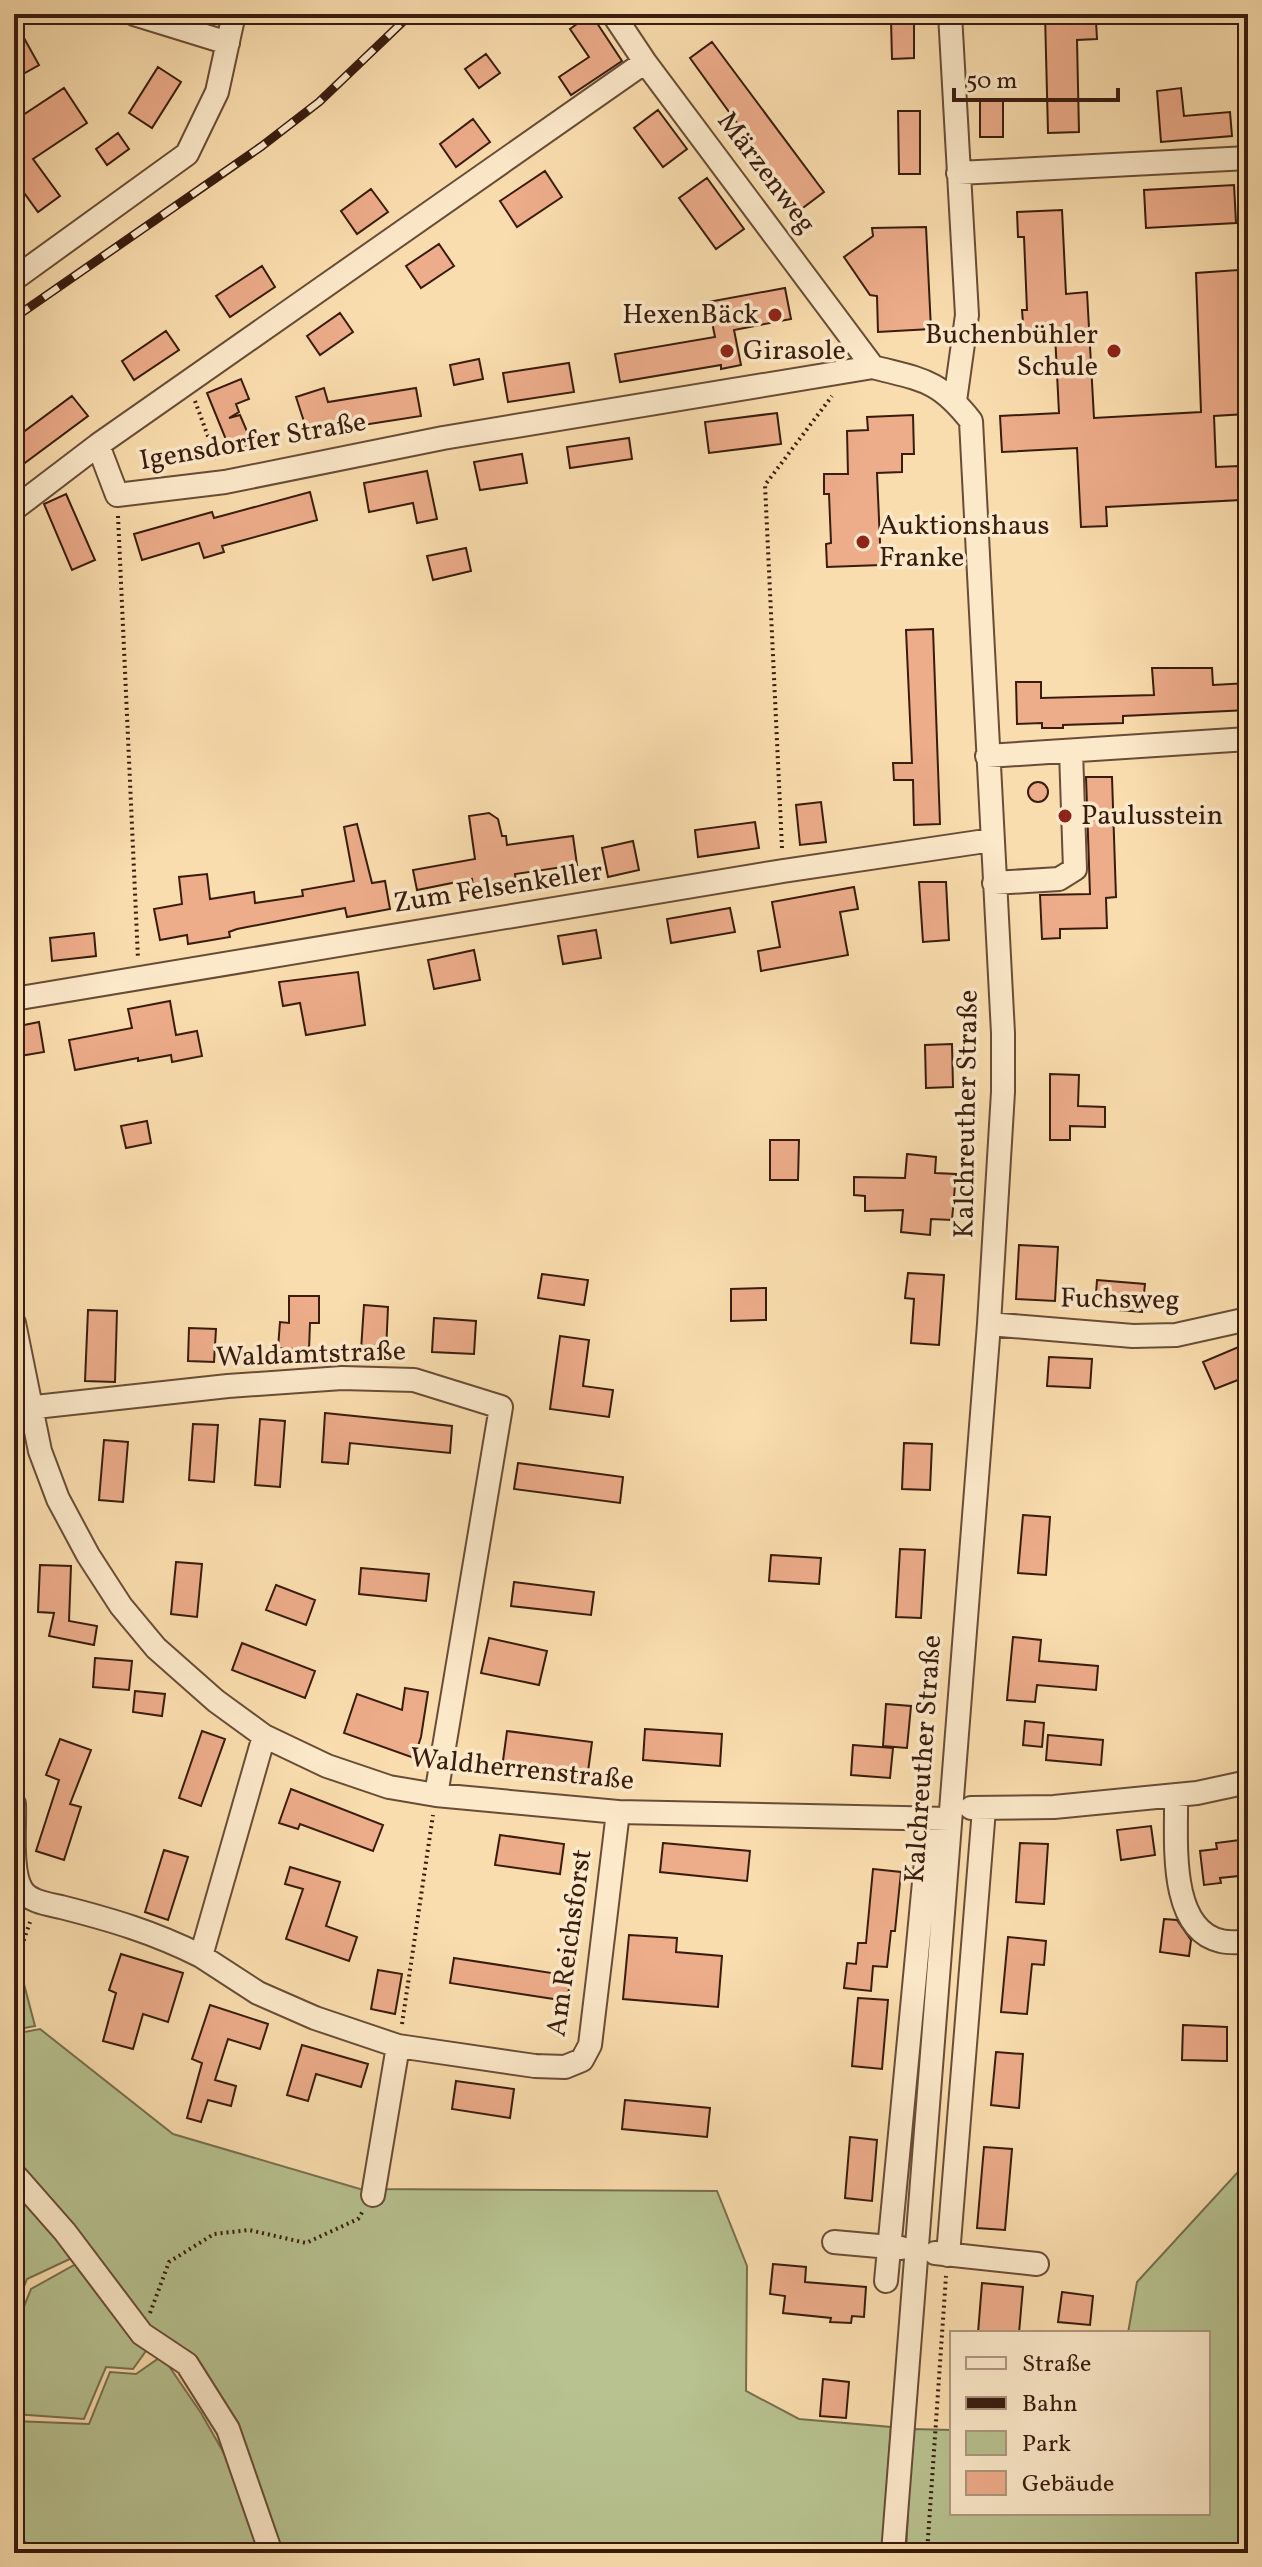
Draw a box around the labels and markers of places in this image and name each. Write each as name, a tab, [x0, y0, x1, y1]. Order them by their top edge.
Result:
place label: HexenBäck	[622, 296, 759, 335]
marker: HexenBäck	[766, 306, 784, 324]
place label: Buchenbühler Schule	[925, 316, 1098, 387]
place label: Girasole	[743, 332, 846, 371]
marker: Girasole	[718, 342, 736, 360]
marker: Buchenbühler Schule	[1105, 342, 1123, 360]
place label: Auktionshaus Franke	[879, 507, 1049, 578]
marker: Auktionshaus Franke	[854, 533, 872, 551]
place label: Paulusstein	[1081, 797, 1223, 836]
marker: Paulusstein	[1056, 807, 1074, 825]

